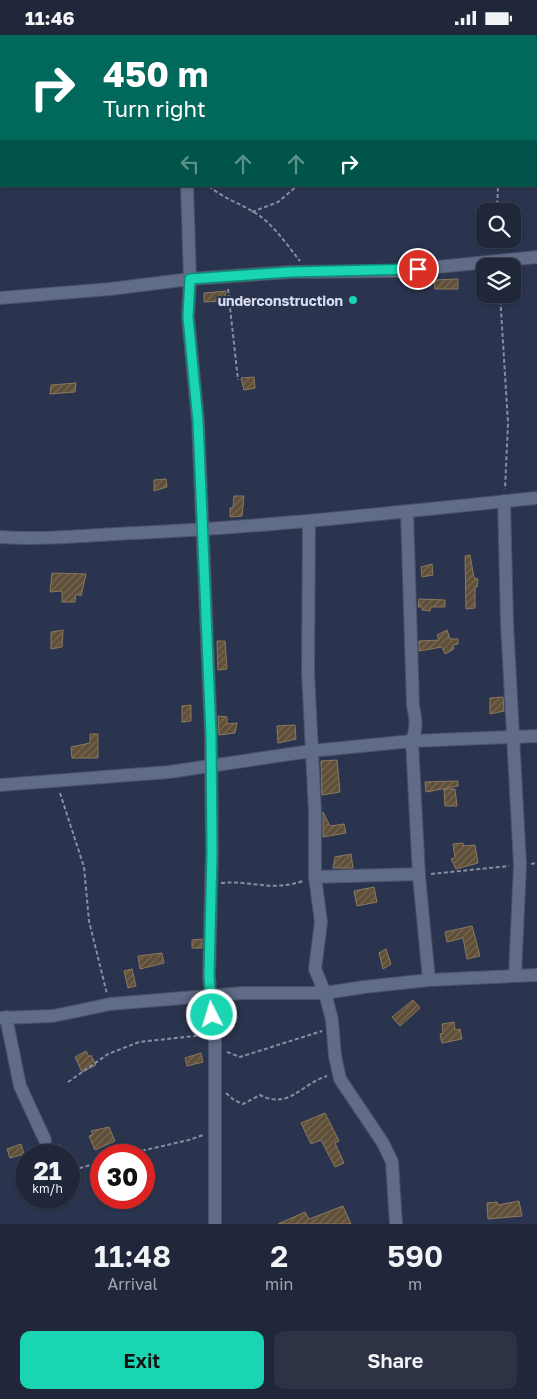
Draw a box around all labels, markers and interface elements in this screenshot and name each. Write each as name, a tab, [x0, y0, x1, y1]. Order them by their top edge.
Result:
text: 11:46	[25, 6, 75, 29]
text: 450 m	[103, 53, 208, 95]
icon: right	[20, 55, 85, 120]
text: Turn right	[103, 95, 206, 122]
icon: left	[176, 150, 204, 178]
icon: ahead	[229, 150, 257, 178]
icon: ahead	[282, 150, 310, 178]
icon: right	[335, 150, 363, 178]
map controls	[476, 203, 521, 303]
button: search	[476, 203, 521, 248]
pin	[397, 248, 439, 290]
icon: arrive	[404, 255, 432, 283]
button: layers	[476, 258, 521, 303]
place label: underconstruction	[218, 292, 343, 309]
marker: underconstruction	[347, 294, 359, 306]
position arrow	[185, 988, 237, 1040]
speed limit sign: 30	[90, 1144, 155, 1209]
text: 21	[33, 1155, 62, 1186]
text: km/h	[32, 1181, 63, 1196]
text: 11:48	[94, 1238, 171, 1274]
text: 2	[270, 1238, 288, 1274]
text: 590	[387, 1238, 443, 1274]
text: Arrival	[107, 1274, 158, 1294]
text: min	[265, 1274, 293, 1294]
text: m	[408, 1274, 422, 1294]
button: Exit	[20, 1331, 264, 1389]
button: Share	[274, 1331, 517, 1389]

